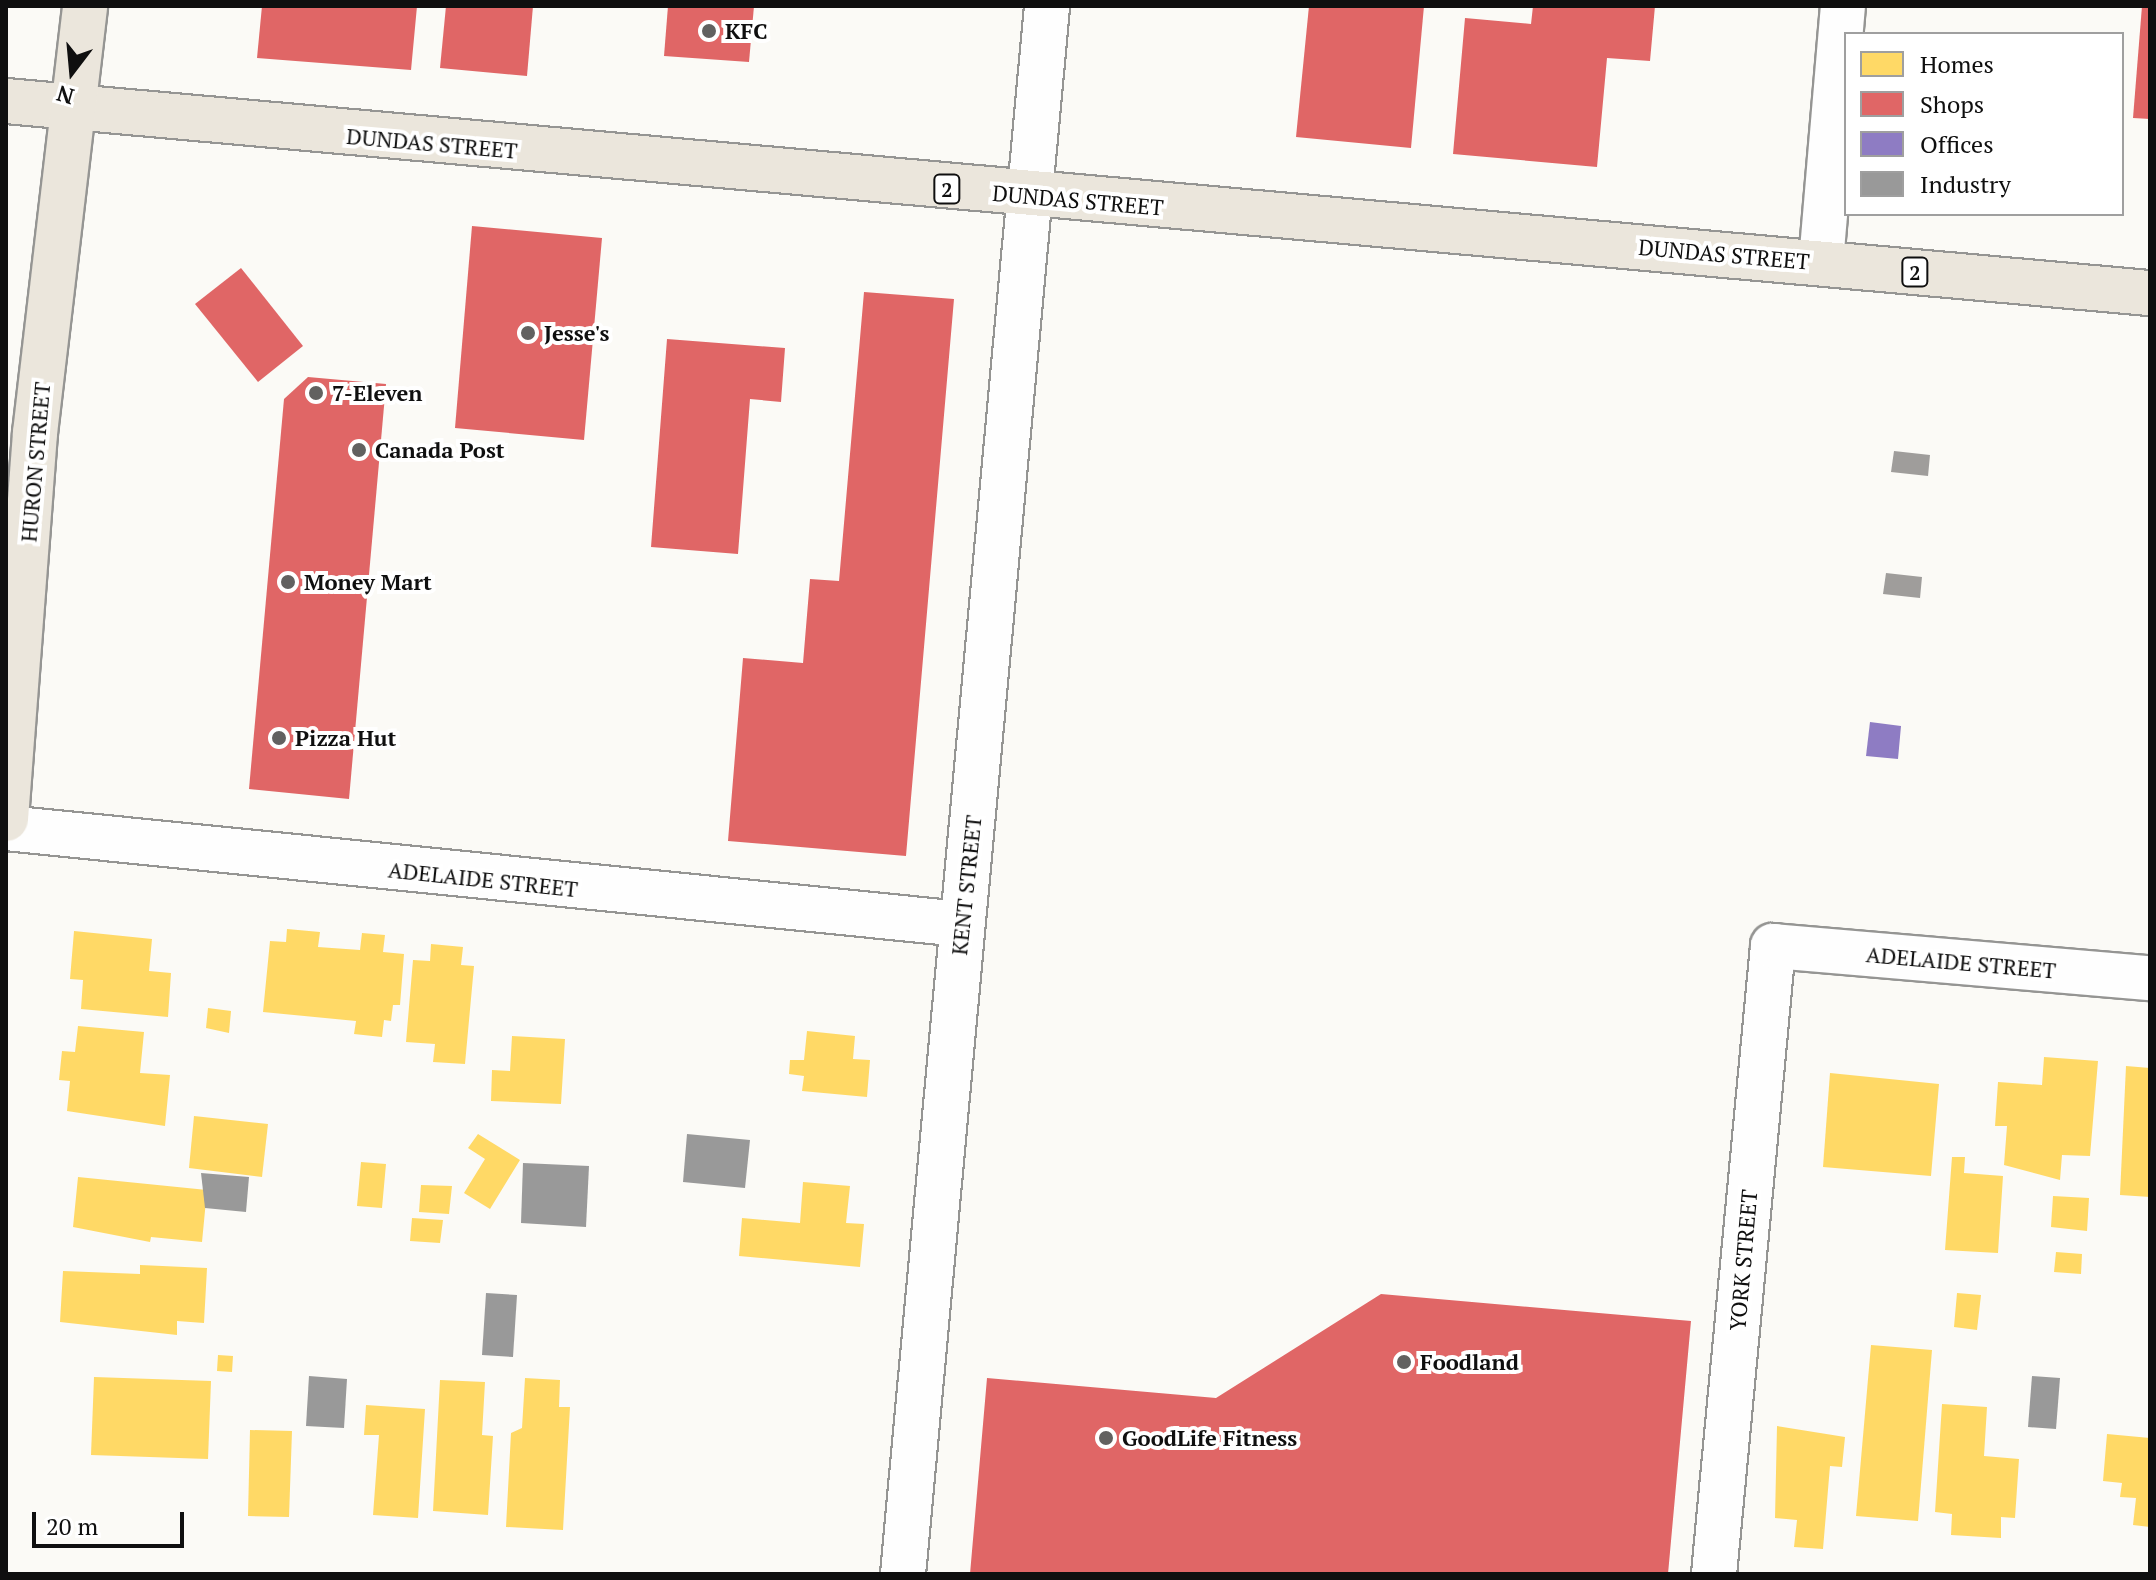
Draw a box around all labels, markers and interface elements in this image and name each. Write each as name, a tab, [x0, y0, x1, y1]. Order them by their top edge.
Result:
place label: KFC	[725, 18, 768, 44]
marker: KFC	[700, 22, 718, 40]
north arrow	[32, 32, 112, 112]
legend	[1844, 32, 2124, 216]
text: Homes	[1920, 48, 1994, 80]
text: N	[53, 79, 77, 112]
text: Shops	[1920, 88, 1984, 120]
street label: DUNDAS STREET	[345, 122, 519, 164]
text: Offices	[1920, 128, 1994, 160]
text: Industry	[1920, 168, 2011, 200]
road number: 2	[933, 173, 961, 205]
street label: DUNDAS STREET	[991, 179, 1165, 221]
street label: DUNDAS STREET	[1637, 233, 1811, 275]
road number: 2	[1901, 256, 1929, 288]
place label: Jesse's	[544, 320, 610, 346]
marker: Jesse's	[519, 324, 537, 342]
place label: 7-Eleven	[332, 380, 422, 406]
street label: HURON STREET	[15, 381, 55, 543]
marker: 7-Eleven	[307, 384, 325, 402]
place label: Canada Post	[375, 437, 505, 463]
marker: Canada Post	[350, 441, 368, 459]
place label: Money Mart	[304, 569, 432, 595]
marker: Money Mart	[279, 573, 297, 591]
place label: Pizza Hut	[295, 725, 396, 751]
marker: Pizza Hut	[270, 729, 288, 747]
street label: KENT STREET	[946, 814, 986, 956]
street label: ADELAIDE STREET	[387, 856, 579, 902]
street label: ADELAIDE STREET	[1865, 941, 2057, 983]
street label: YORK STREET	[1724, 1188, 1762, 1332]
place label: Foodland	[1420, 1349, 1519, 1375]
marker: Foodland	[1395, 1353, 1413, 1371]
place label: GoodLife Fitness	[1122, 1425, 1297, 1451]
marker: GoodLife Fitness	[1097, 1429, 1115, 1447]
scale bar	[36, 1496, 188, 1546]
text: 20 m	[46, 1510, 98, 1542]

